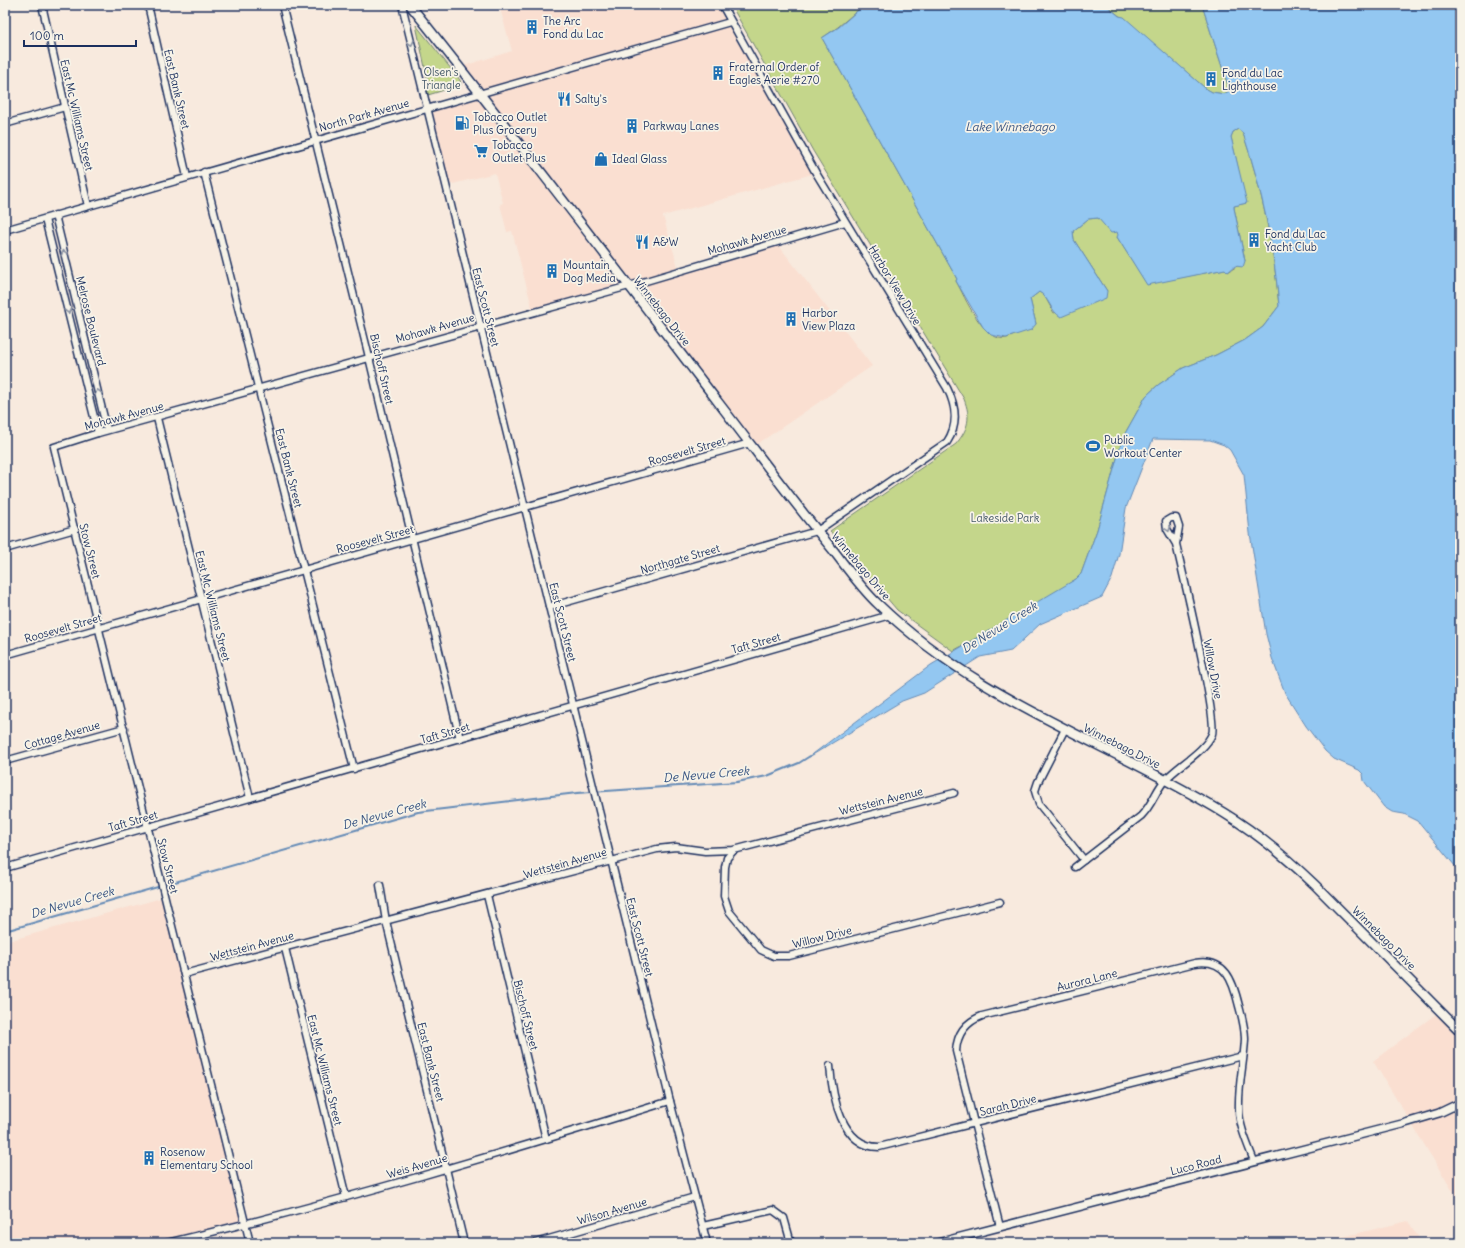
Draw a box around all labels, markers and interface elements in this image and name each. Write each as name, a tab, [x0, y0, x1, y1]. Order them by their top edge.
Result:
place label: The Arc Fond du Lac	[543, 14, 604, 41]
building icon: The Arc Fond du Lac	[524, 19, 540, 35]
scale bar	[24, 22, 136, 48]
text: 100 m	[30, 28, 64, 43]
one-way arrow	[406, 40, 414, 46]
street label: East Bank Street	[161, 48, 193, 130]
street label: East Mc Williams Street	[57, 58, 97, 172]
place label: Fraternal Order of Eagles Aerie #270	[729, 60, 820, 87]
park label: Olsen's Triangle	[421, 65, 461, 92]
building icon: Fraternal Order of Eagles Aerie #270	[710, 65, 726, 81]
place label: Fond du Lac Lighthouse	[1222, 66, 1283, 93]
building icon: Fond du Lac Lighthouse	[1203, 71, 1219, 87]
restaurant icon: Salty's	[556, 91, 572, 107]
place label: Salty's	[575, 92, 607, 106]
street label: North Park Avenue	[317, 95, 411, 135]
place label: Tobacco Outlet Plus Grocery	[473, 110, 547, 137]
fuel station icon: Tobacco Outlet Plus Grocery	[454, 115, 470, 131]
building icon: Parkway Lanes	[624, 118, 640, 134]
place label: Parkway Lanes	[643, 119, 719, 133]
water label: Lake Winnebago	[965, 119, 1056, 134]
place label: Tobacco Outlet Plus	[492, 138, 546, 165]
supermarket icon: Tobacco Outlet Plus	[473, 143, 489, 159]
shop icon: Ideal Glass	[593, 151, 609, 167]
place label: Ideal Glass	[612, 152, 667, 166]
street label: Mohawk Avenue	[706, 222, 788, 258]
place label: Fond du Lac Yacht Club	[1265, 227, 1326, 254]
building icon: Fond du Lac Yacht Club	[1246, 232, 1262, 248]
restaurant icon: A&W	[634, 234, 650, 250]
place label: A&W	[653, 235, 678, 249]
street label: Harbor View Drive	[866, 243, 924, 327]
one-way arrow	[60, 249, 68, 256]
place label: Mountain Dog Media	[563, 258, 616, 285]
building icon: Mountain Dog Media	[544, 263, 560, 279]
street label: East Scott Street	[469, 266, 503, 348]
street label: Winnebago Drive	[631, 273, 694, 349]
street label: Melrose Boulevard	[73, 275, 109, 368]
place label: Harbor View Plaza	[802, 306, 855, 333]
one-way arrow	[63, 307, 72, 314]
street label: Mohawk Avenue	[394, 310, 476, 346]
building icon: Harbor View Plaza	[783, 311, 799, 327]
street label: Bischoff Street	[367, 332, 397, 406]
one-way arrow	[94, 389, 103, 396]
street label: Mohawk Avenue	[83, 399, 165, 433]
street label: East Bank Street	[272, 427, 306, 509]
street label: Roosevelt Street	[647, 433, 727, 469]
place label: Public Workout Center	[1104, 433, 1182, 460]
sports icon: Public Workout Center	[1085, 438, 1101, 454]
park label: Lakeside Park	[971, 511, 1040, 525]
street label: Stow Street	[76, 522, 104, 580]
street label: Roosevelt Street	[335, 522, 416, 556]
one-way arrow	[1163, 526, 1172, 533]
street label: Winnebago Drive	[829, 529, 894, 603]
street label: Northgate Street	[639, 541, 722, 577]
street label: East Mc Williams Street	[192, 549, 234, 663]
street label: East Scott Street	[546, 581, 580, 663]
water label: De Nevue Creek	[959, 597, 1040, 656]
street label: Roosevelt Street	[23, 610, 103, 646]
street label: Taft Street	[730, 629, 783, 657]
street label: Willow Drive	[1200, 638, 1226, 700]
street label: Cottage Avenue	[22, 717, 102, 753]
street label: Taft Street	[419, 719, 472, 747]
street label: Winnebago Drive	[1081, 721, 1163, 771]
water label: De Nevue Creek	[663, 763, 750, 785]
street label: Wettstein Avenue	[838, 784, 924, 818]
water label: De Nevue Creek	[341, 795, 428, 832]
street label: Taft Street	[107, 807, 160, 835]
street label: Stow Street	[154, 837, 182, 895]
street label: Wettstein Avenue	[522, 844, 608, 882]
water label: De Nevue Creek	[29, 883, 116, 921]
street label: East Scott Street	[623, 896, 657, 978]
street label: Winnebago Drive	[1349, 903, 1419, 973]
street label: Willow Drive	[791, 923, 853, 951]
street label: Wettstein Avenue	[209, 928, 295, 964]
street label: Aurora Lane	[1055, 966, 1119, 994]
street label: Bischoff Street	[511, 978, 542, 1052]
street label: East Mc Williams Street	[304, 1013, 346, 1127]
street label: East Bank Street	[414, 1021, 448, 1103]
street label: Sarah Drive	[978, 1091, 1038, 1119]
place label: Rosenow Elementary School	[160, 1145, 253, 1172]
building icon: Rosenow Elementary School	[141, 1150, 157, 1166]
street label: Weis Avenue	[385, 1151, 449, 1181]
street label: Luco Road	[1169, 1152, 1224, 1178]
street label: Wilson Avenue	[575, 1194, 649, 1228]

